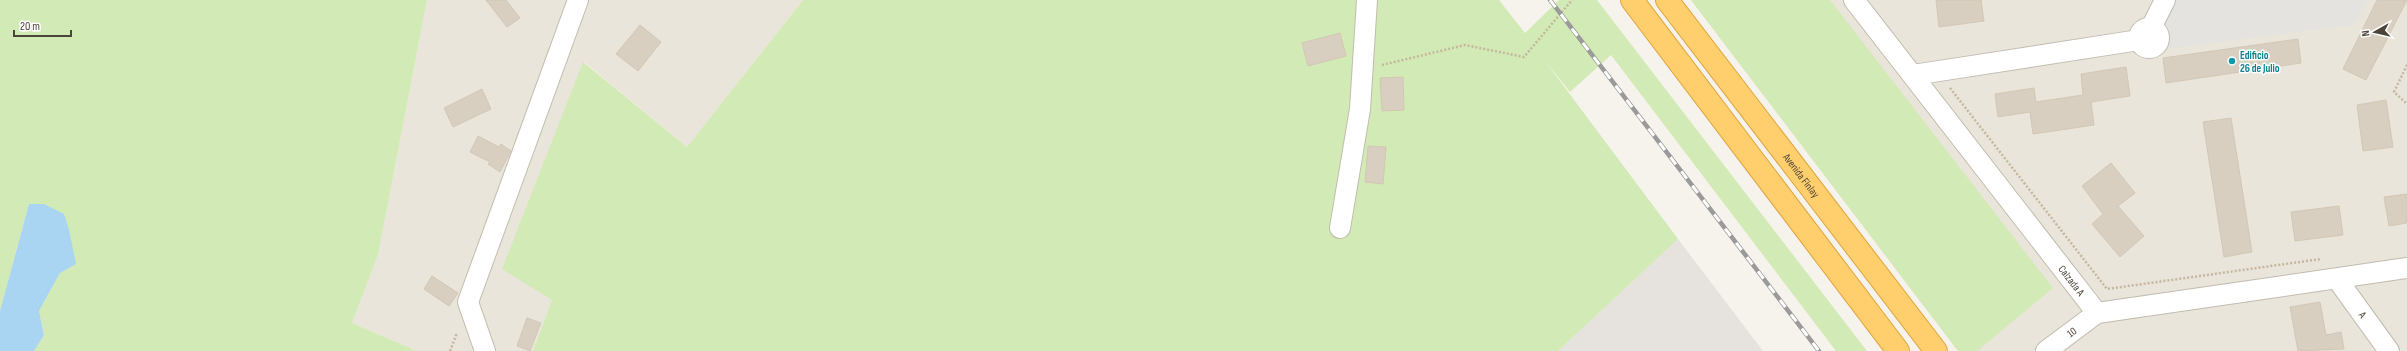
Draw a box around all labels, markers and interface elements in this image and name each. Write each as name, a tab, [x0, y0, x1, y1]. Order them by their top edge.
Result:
scale bar	[14, 12, 71, 38]
north arrow	[2355, 12, 2395, 52]
text: 20 m	[20, 19, 40, 34]
text: N	[2359, 29, 2372, 37]
place label: Edificio 26 de Julio	[2240, 49, 2280, 75]
marker: Edificio 26 de Julio	[2227, 56, 2237, 66]
street label: Avenida Finlay	[1779, 150, 1823, 201]
street label: Calzada A	[2055, 263, 2087, 299]
street label: A	[2355, 308, 2369, 321]
street label: 10	[2065, 324, 2079, 340]

